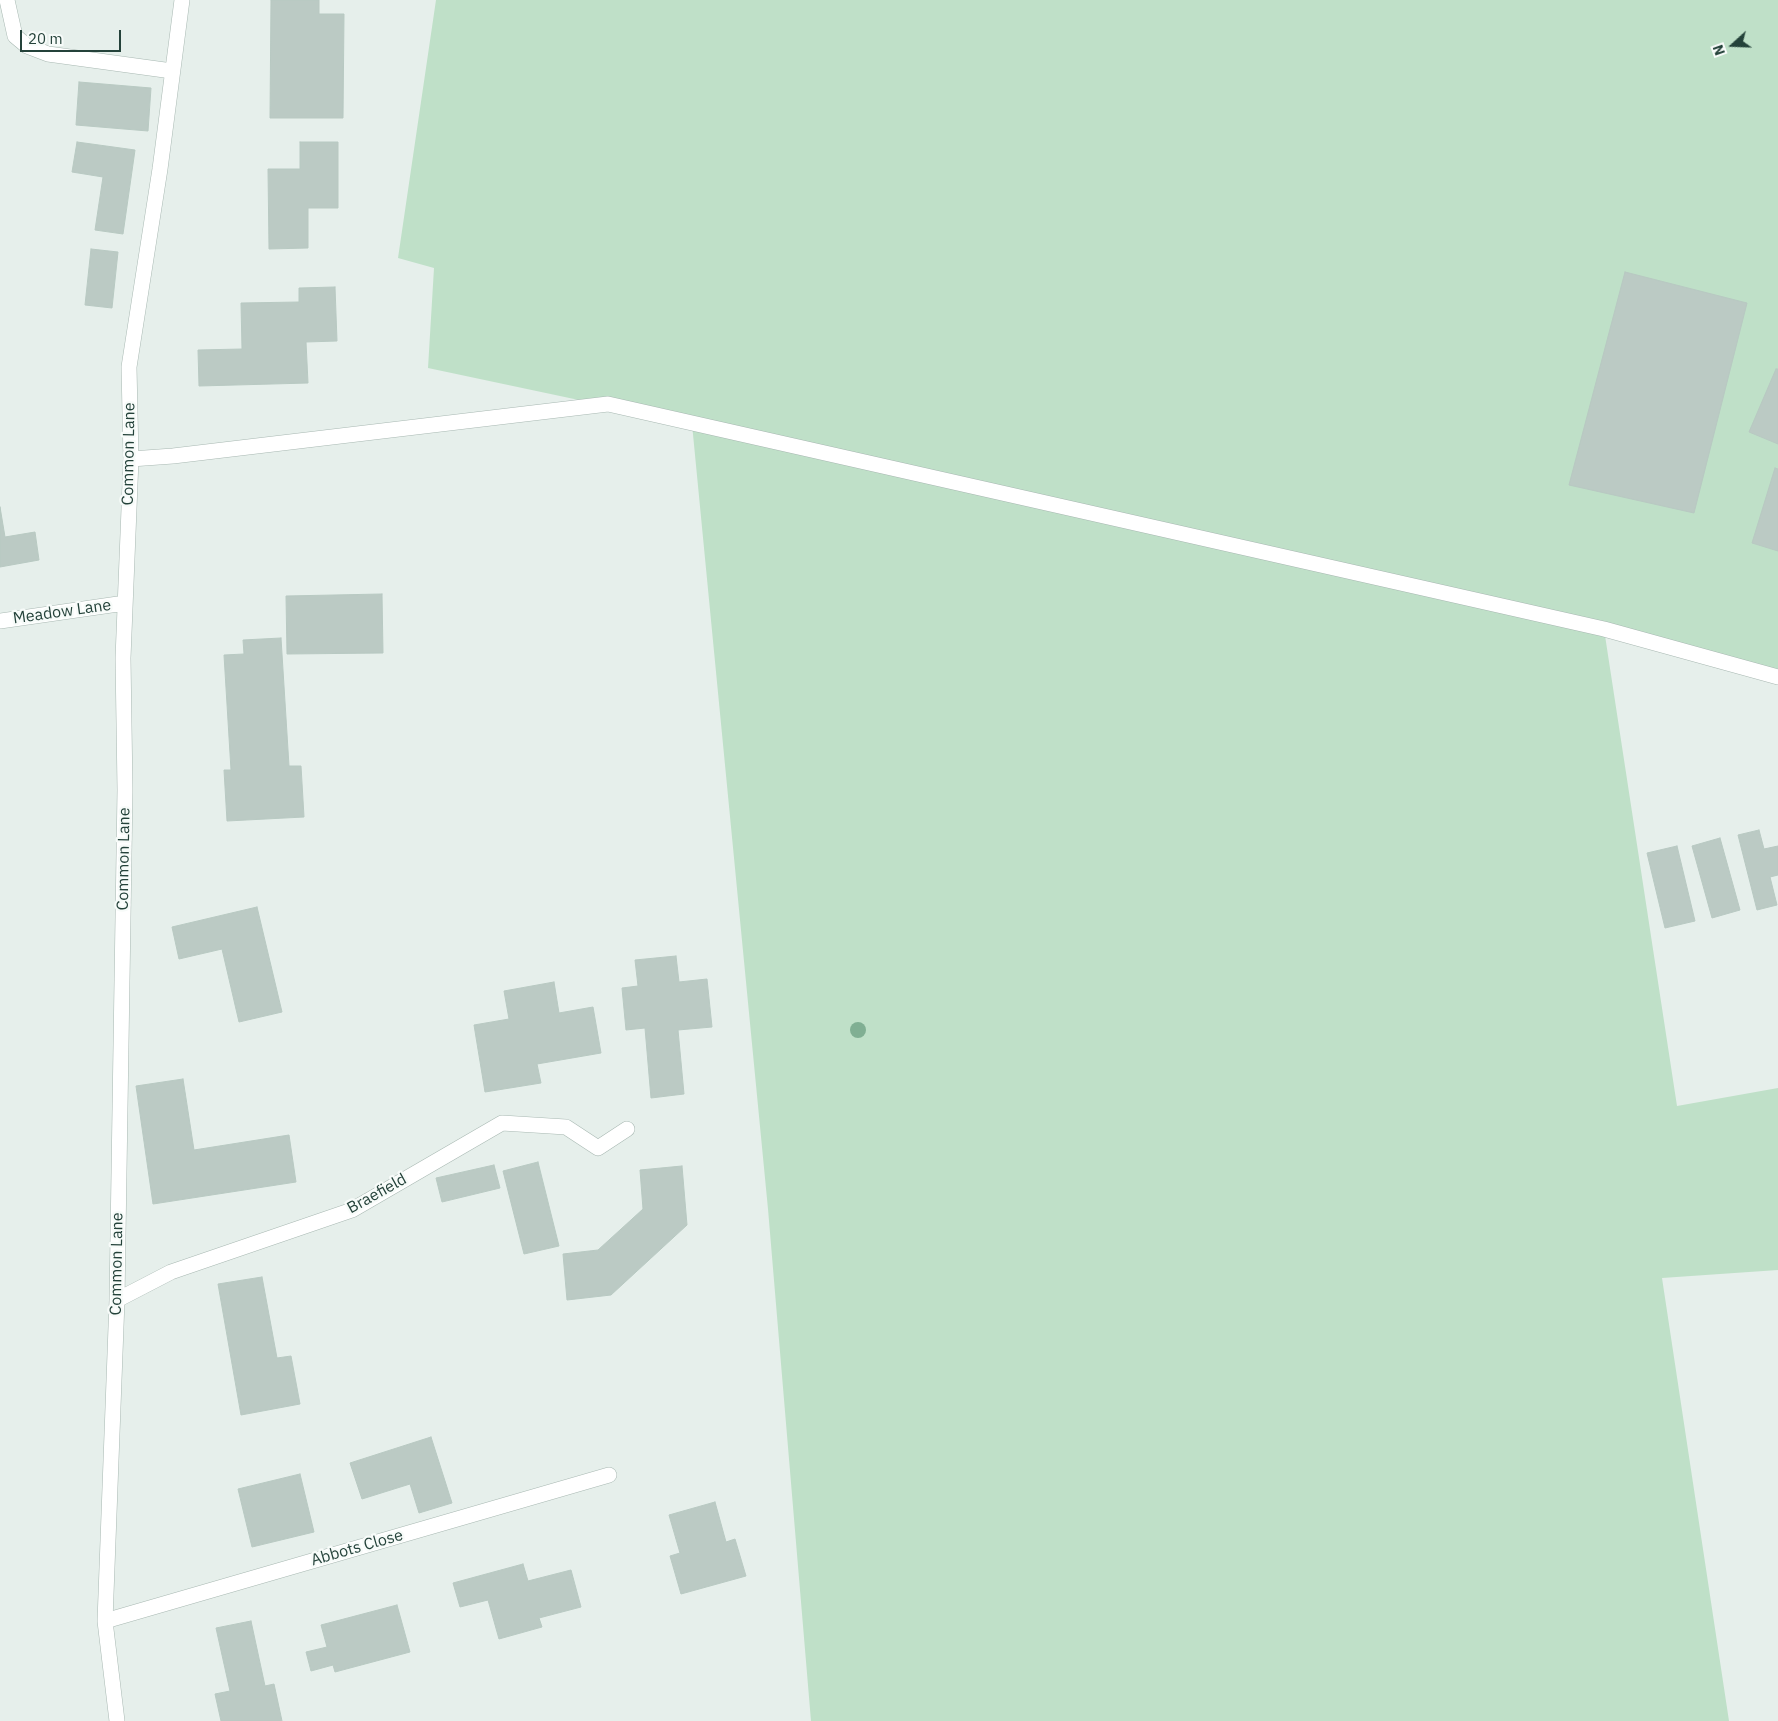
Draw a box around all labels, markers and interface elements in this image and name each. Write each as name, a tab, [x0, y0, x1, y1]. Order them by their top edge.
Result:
scale bar	[22, 20, 124, 52]
north arrow	[1708, 20, 1758, 70]
text: 20 m	[28, 29, 63, 48]
text: N	[1709, 42, 1729, 58]
street label: Common Lane	[119, 402, 139, 506]
street label: Meadow Lane	[12, 596, 112, 628]
street label: Common Lane	[114, 807, 134, 911]
street label: Braefield	[344, 1170, 410, 1218]
street label: Common Lane	[107, 1212, 127, 1316]
street label: Abbots Close	[309, 1526, 405, 1570]

